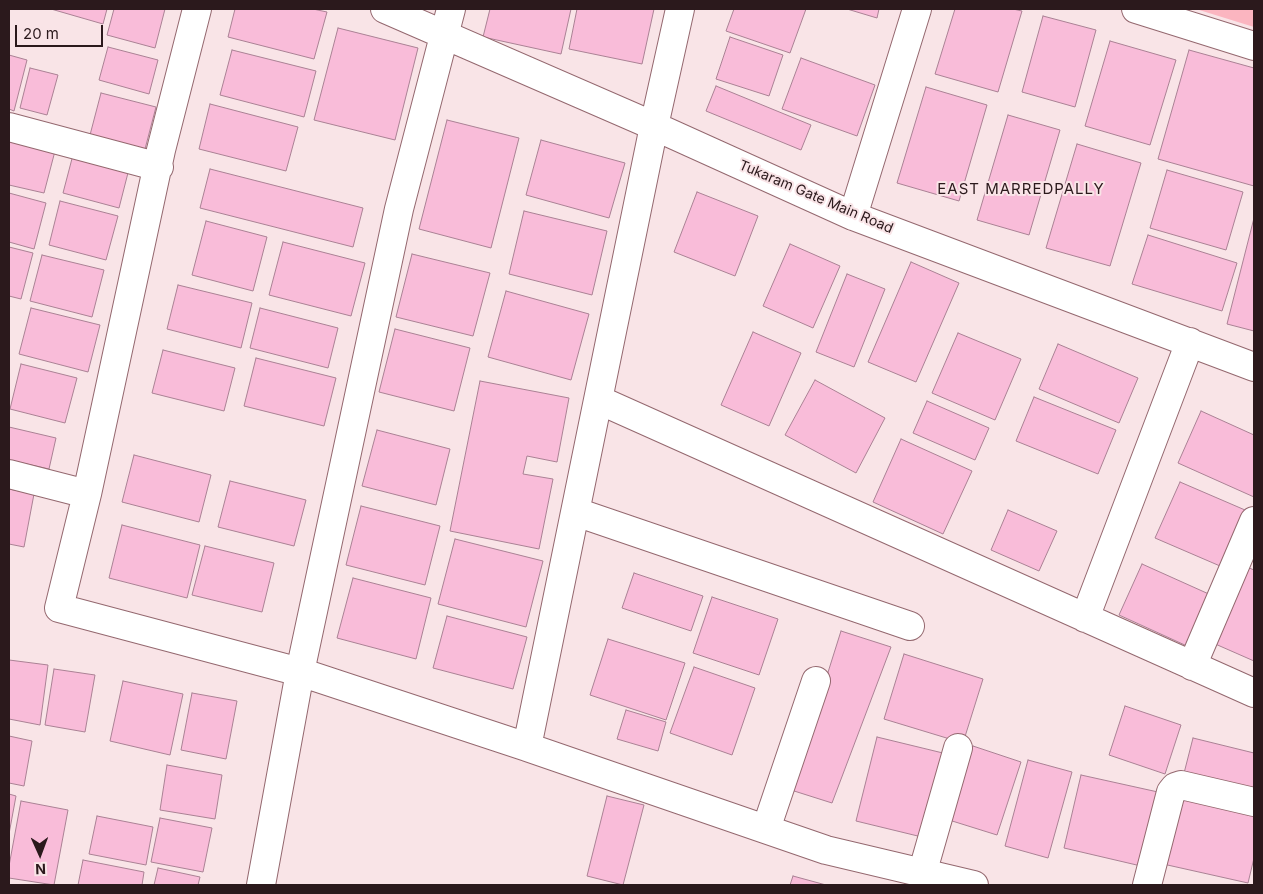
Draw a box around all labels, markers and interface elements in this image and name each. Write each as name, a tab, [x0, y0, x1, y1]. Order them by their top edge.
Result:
scale bar	[18, 15, 105, 47]
text: 20 m	[23, 24, 59, 43]
street label: Tukaram Gate Main Road	[736, 157, 896, 237]
district label: EAST MARREDPALLY	[935, 180, 1107, 198]
north arrow	[15, 829, 65, 879]
text: N	[35, 861, 46, 878]

